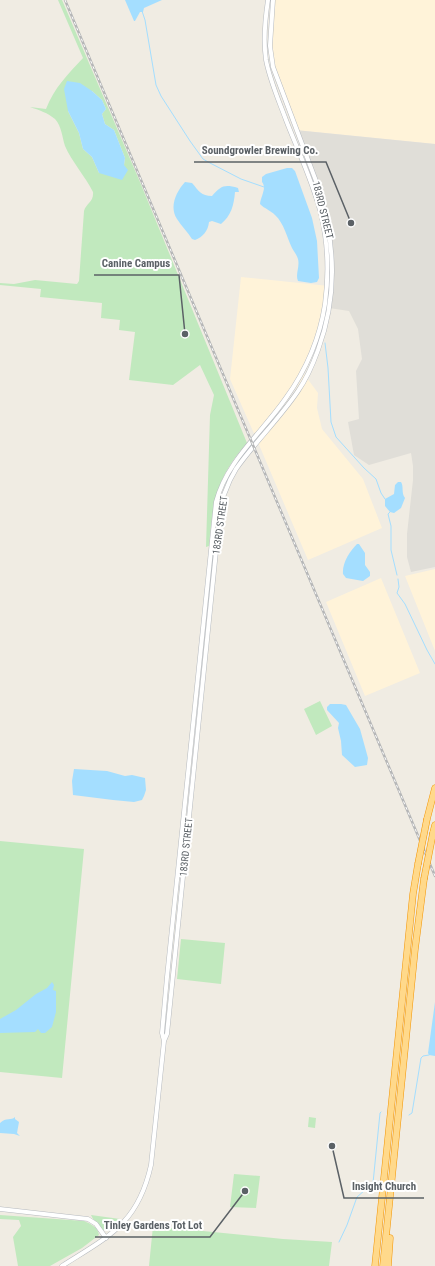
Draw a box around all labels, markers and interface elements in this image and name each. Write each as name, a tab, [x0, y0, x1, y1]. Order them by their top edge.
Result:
callout: Soundgrowler Brewing Co.	[194, 139, 326, 162]
text: Soundgrowler Brewing Co.	[202, 144, 318, 157]
street label: 183RD STREET	[311, 180, 335, 240]
callout: Canine Campus	[94, 252, 179, 275]
text: Canine Campus	[102, 257, 170, 270]
street label: 183RD STREET	[210, 495, 230, 555]
street label: 183RD STREET	[177, 817, 195, 877]
callout: Insight Church	[344, 1175, 424, 1198]
text: Insight Church	[352, 1180, 416, 1193]
callout: Tinley Gardens Tot Lot	[95, 1214, 210, 1237]
text: Tinley Gardens Tot Lot	[104, 1219, 203, 1232]

